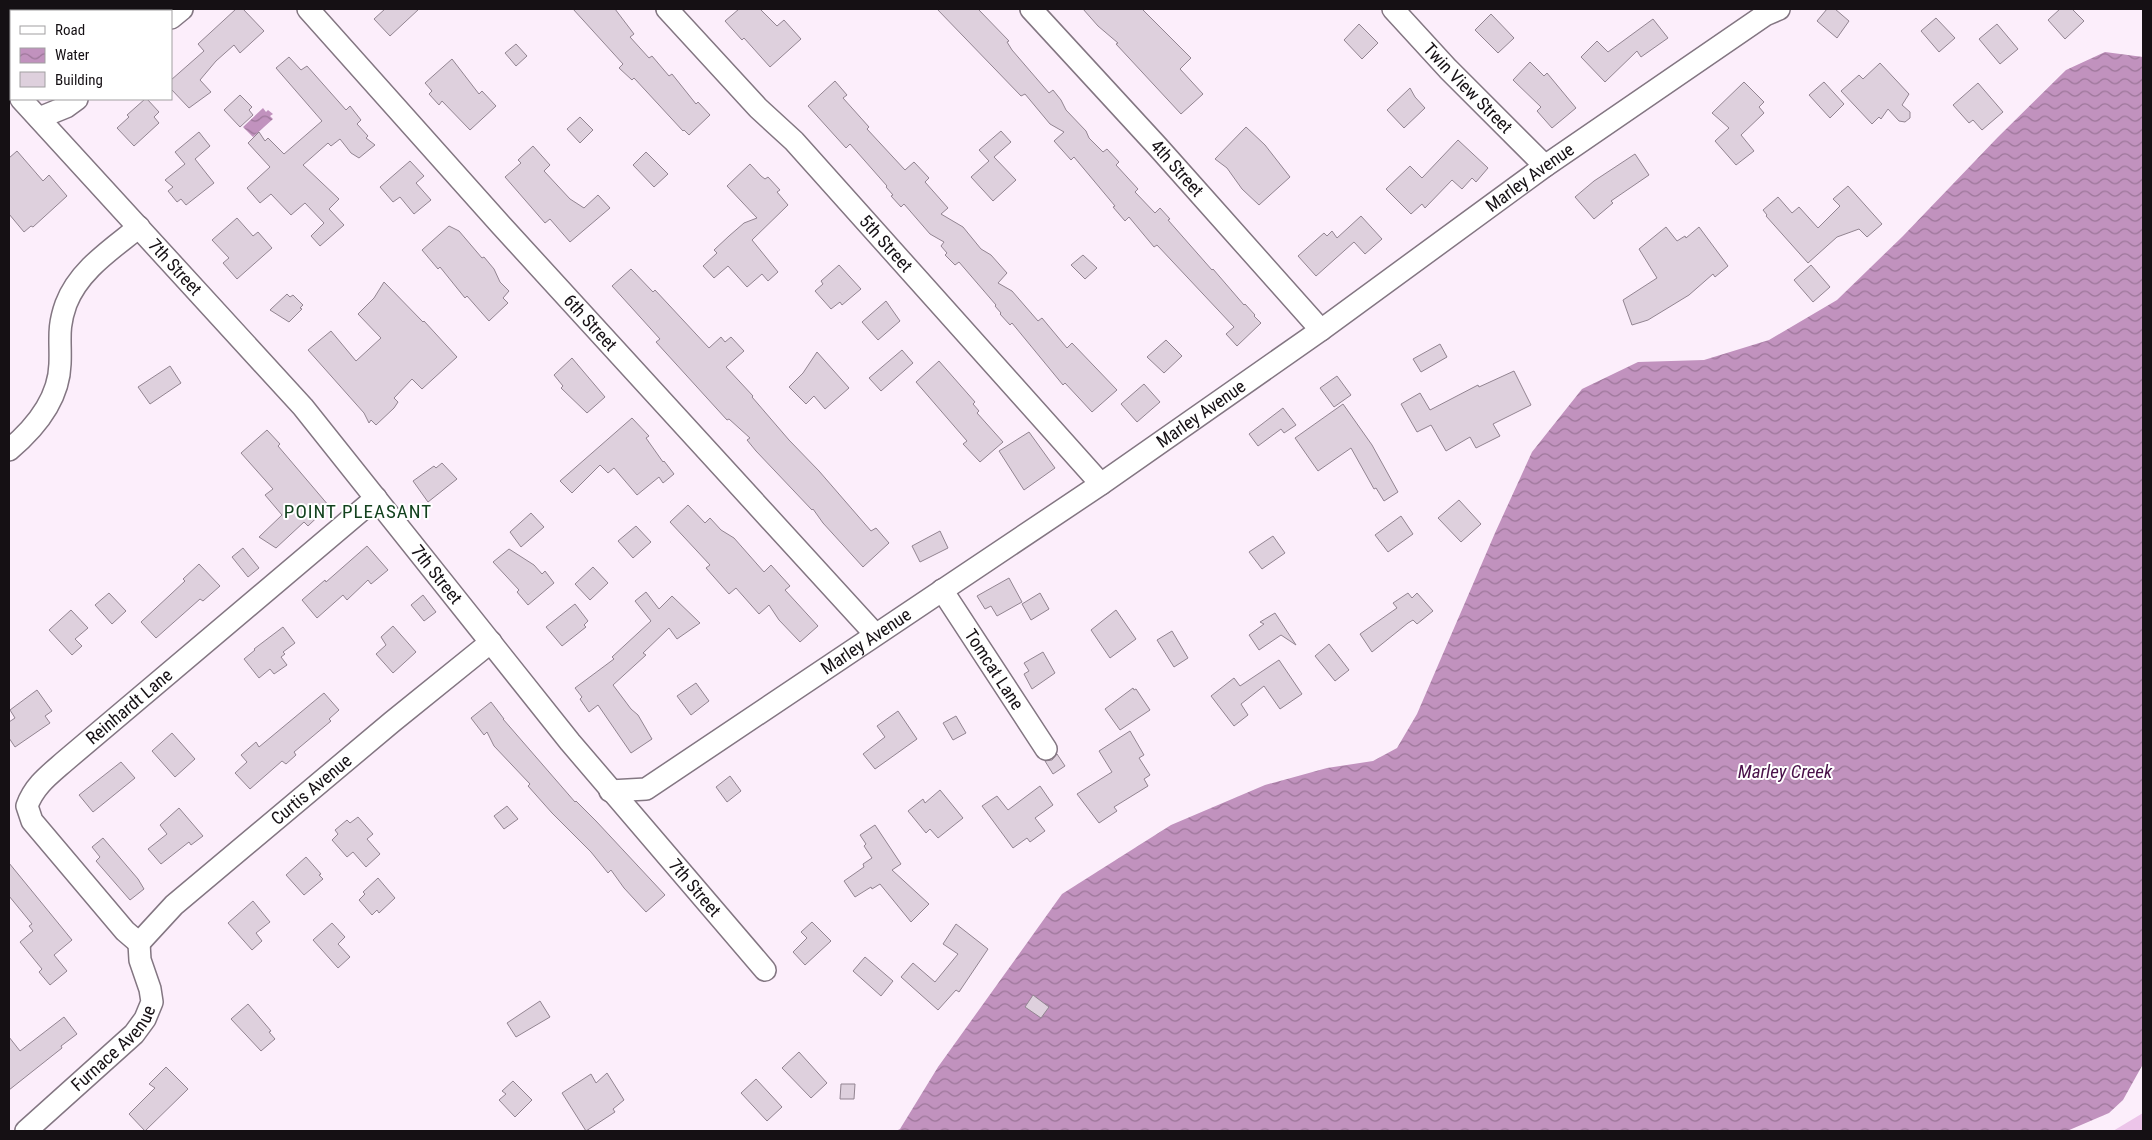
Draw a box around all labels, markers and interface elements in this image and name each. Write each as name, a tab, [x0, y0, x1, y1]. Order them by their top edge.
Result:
legend	[10, 10, 172, 100]
text: Road	[55, 21, 85, 39]
street label: Twin View Street	[1419, 38, 1517, 137]
text: Water	[55, 46, 90, 64]
text: Building	[55, 71, 103, 89]
street label: 4th Street	[1146, 135, 1208, 201]
street label: Marley Avenue	[1481, 138, 1578, 216]
street label: 5th Street	[855, 210, 917, 276]
street label: 7th Street	[144, 234, 206, 299]
street label: 6th Street	[560, 290, 622, 355]
street label: Marley Avenue	[1152, 375, 1249, 452]
district label: POINT PLEASANT	[284, 500, 432, 523]
street label: 7th Street	[407, 541, 467, 608]
street label: Marley Avenue	[817, 603, 915, 679]
street label: Tomcat Lane	[960, 625, 1028, 713]
street label: Reinhardt Lane	[82, 664, 176, 749]
street label: Curtis Avenue	[267, 750, 356, 829]
water label: Marley Creek	[1738, 760, 1833, 783]
street label: 7th Street	[665, 854, 726, 921]
street label: Furnace Avenue	[67, 1002, 159, 1095]

